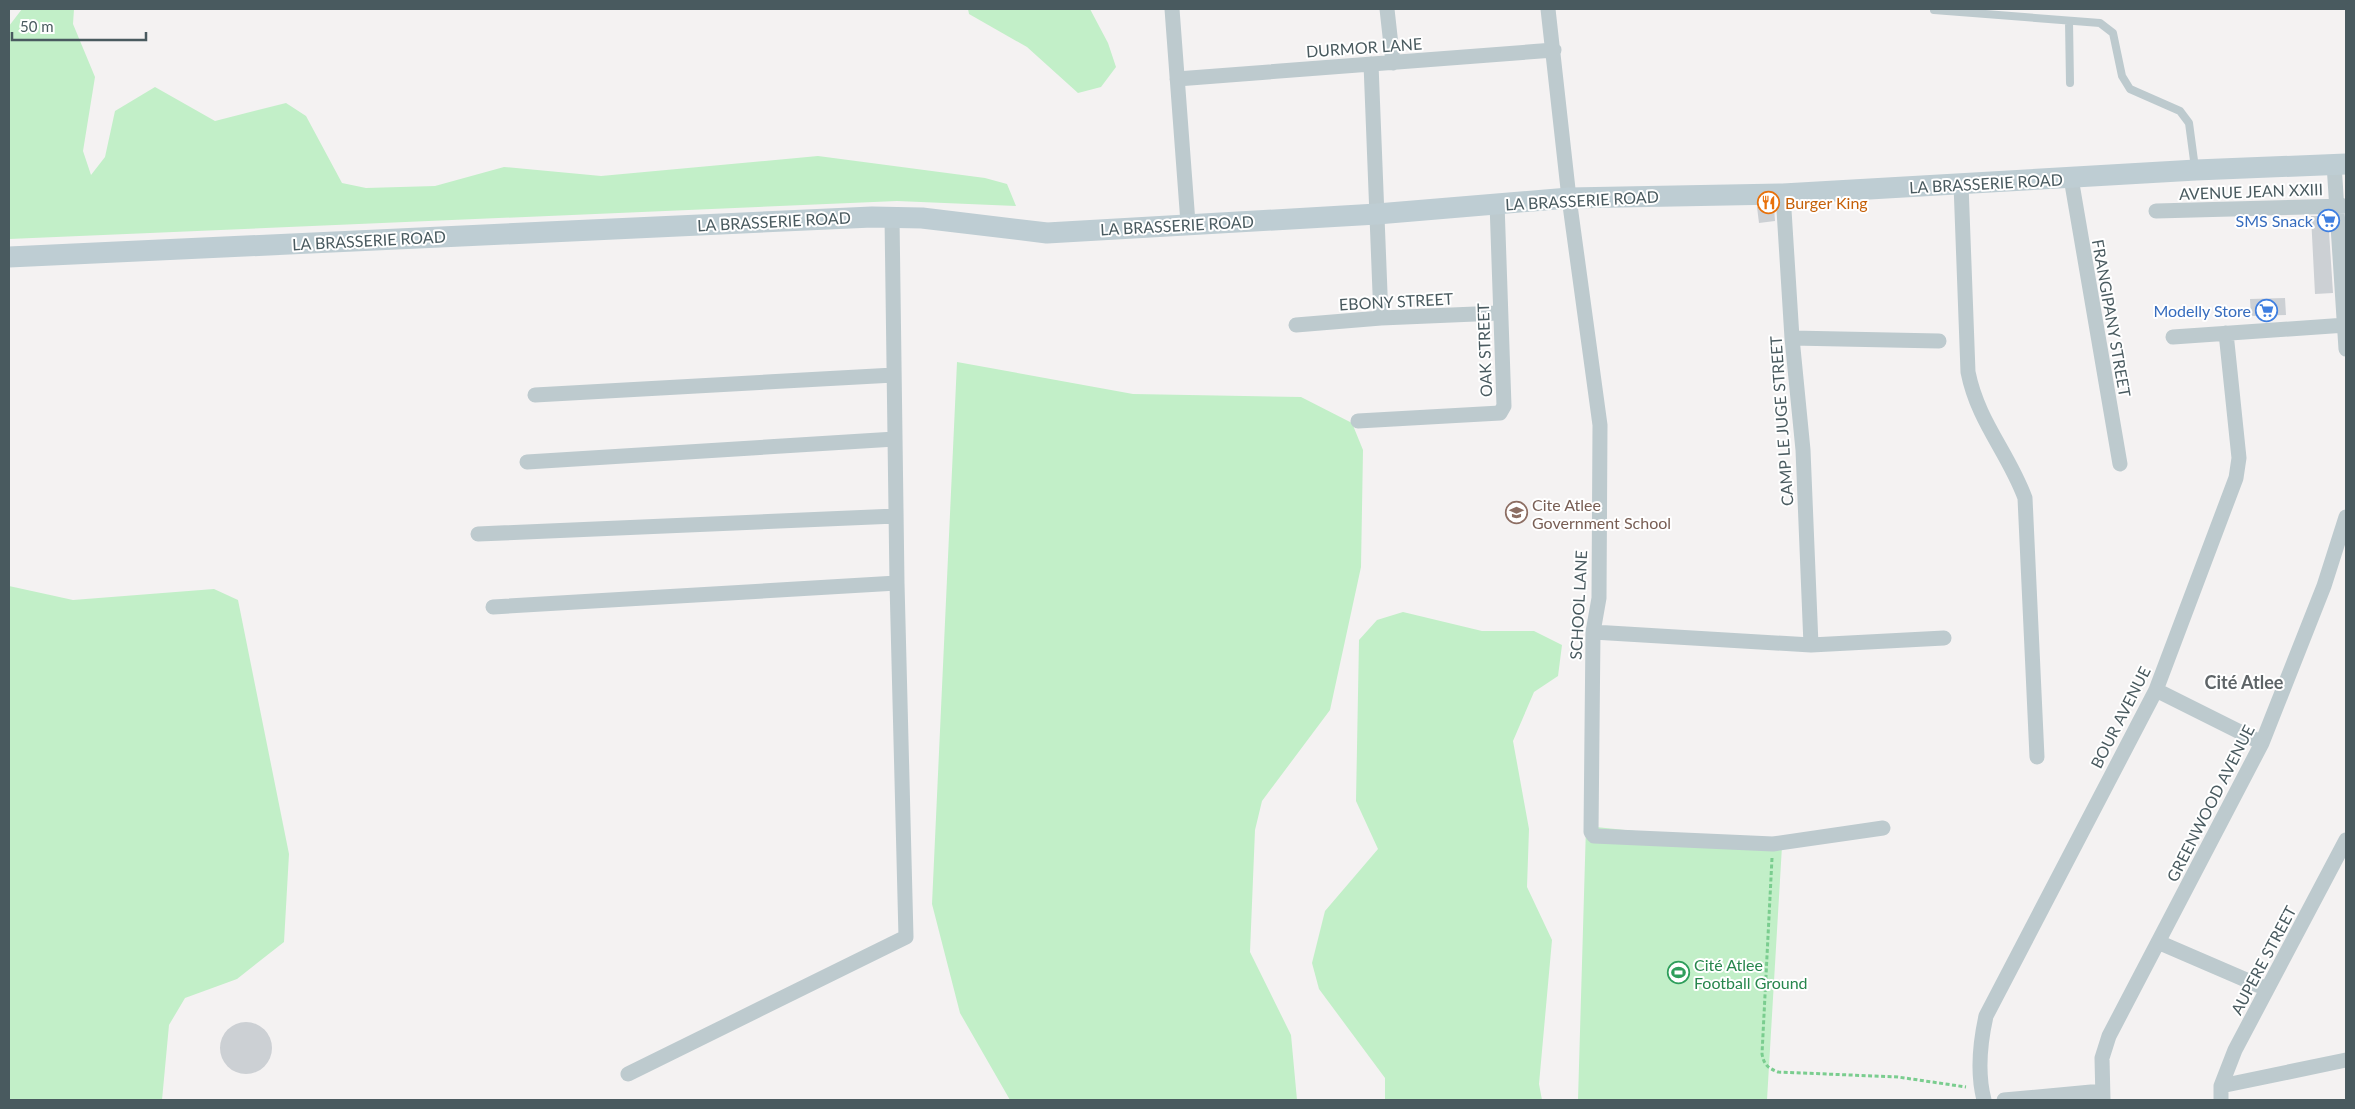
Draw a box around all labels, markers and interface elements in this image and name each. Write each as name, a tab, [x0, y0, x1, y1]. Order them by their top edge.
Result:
scale bar	[12, 10, 146, 42]
text: 50 m	[20, 17, 54, 35]
street label: DURMOR LANE	[1305, 33, 1423, 61]
street label: LA BRASSERIE ROAD	[1909, 169, 2063, 197]
street label: AVENUE JEAN XXIII	[2179, 179, 2323, 203]
street label: LA BRASSERIE ROAD	[1505, 186, 1659, 214]
restaurant icon: Burger King	[1757, 190, 1781, 214]
place label: Burger King	[1785, 193, 1868, 212]
street label: LA BRASSERIE ROAD	[697, 207, 851, 235]
supermarket icon: SMS Snack	[2317, 208, 2341, 232]
street label: LA BRASSERIE ROAD	[1100, 211, 1254, 239]
place label: SMS Snack	[2236, 211, 2314, 230]
street label: LA BRASSERIE ROAD	[292, 226, 446, 254]
street label: FRANGIPANY STREET	[2089, 238, 2135, 399]
street label: EBONY STREET	[1339, 288, 1454, 313]
supermarket icon: Modelly Store	[2255, 298, 2279, 322]
place label: Modelly Store	[2153, 301, 2251, 320]
street label: OAK STREET	[1473, 302, 1495, 397]
street label: CAMP LE JUGE STREET	[1766, 335, 1796, 507]
place label: Cite Atlee Government School	[1532, 495, 1671, 532]
school or university icon: Cite Atlee Government School	[1504, 501, 1528, 525]
street label: SCHOOL LANE	[1566, 550, 1590, 660]
street label: BOUR AVENUE	[2086, 663, 2154, 771]
district label: Cité Atlee	[2205, 671, 2284, 693]
street label: GREENWOOD AVENUE	[2162, 721, 2258, 885]
street label: AUPERE STREET	[2226, 902, 2300, 1018]
place label: Cité Atlee Football Ground	[1694, 955, 1808, 992]
sports icon: Cité Atlee Football Ground	[1666, 961, 1690, 985]

